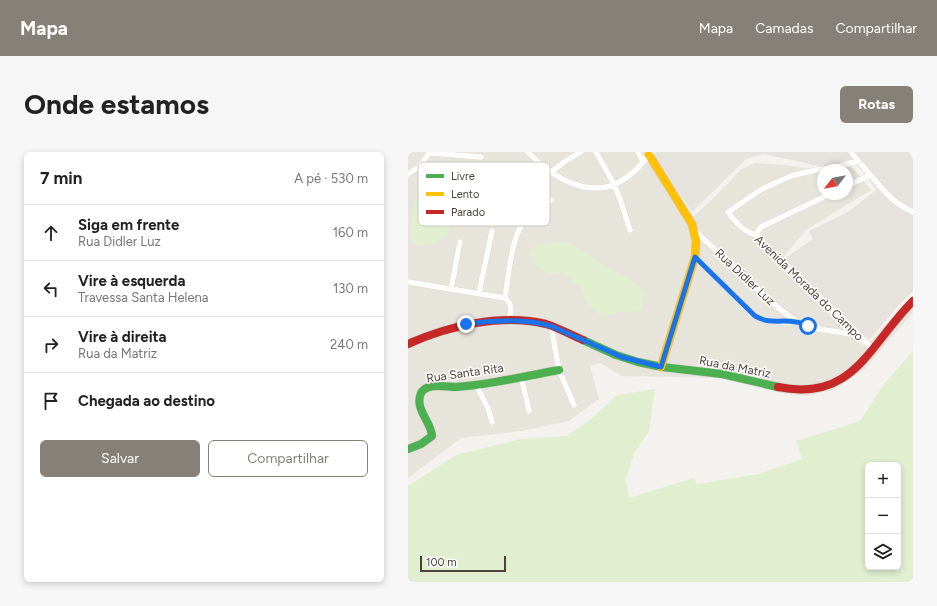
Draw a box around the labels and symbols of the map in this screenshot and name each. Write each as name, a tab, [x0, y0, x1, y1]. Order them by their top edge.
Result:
legend	[418, 162, 550, 226]
north arrow	[817, 164, 853, 200]
text: Livre	[451, 170, 475, 183]
text: Lento	[451, 188, 479, 201]
text: Parado	[451, 206, 485, 219]
street label: Avenida Morada do Campo	[752, 232, 866, 344]
street label: Rua Didler Luz	[712, 246, 778, 308]
route end	[457, 315, 475, 333]
route start	[799, 317, 817, 335]
street label: Rua da Matriz	[698, 353, 772, 381]
street label: Rua Santa Rita	[425, 361, 505, 385]
scale bar	[420, 554, 506, 573]

